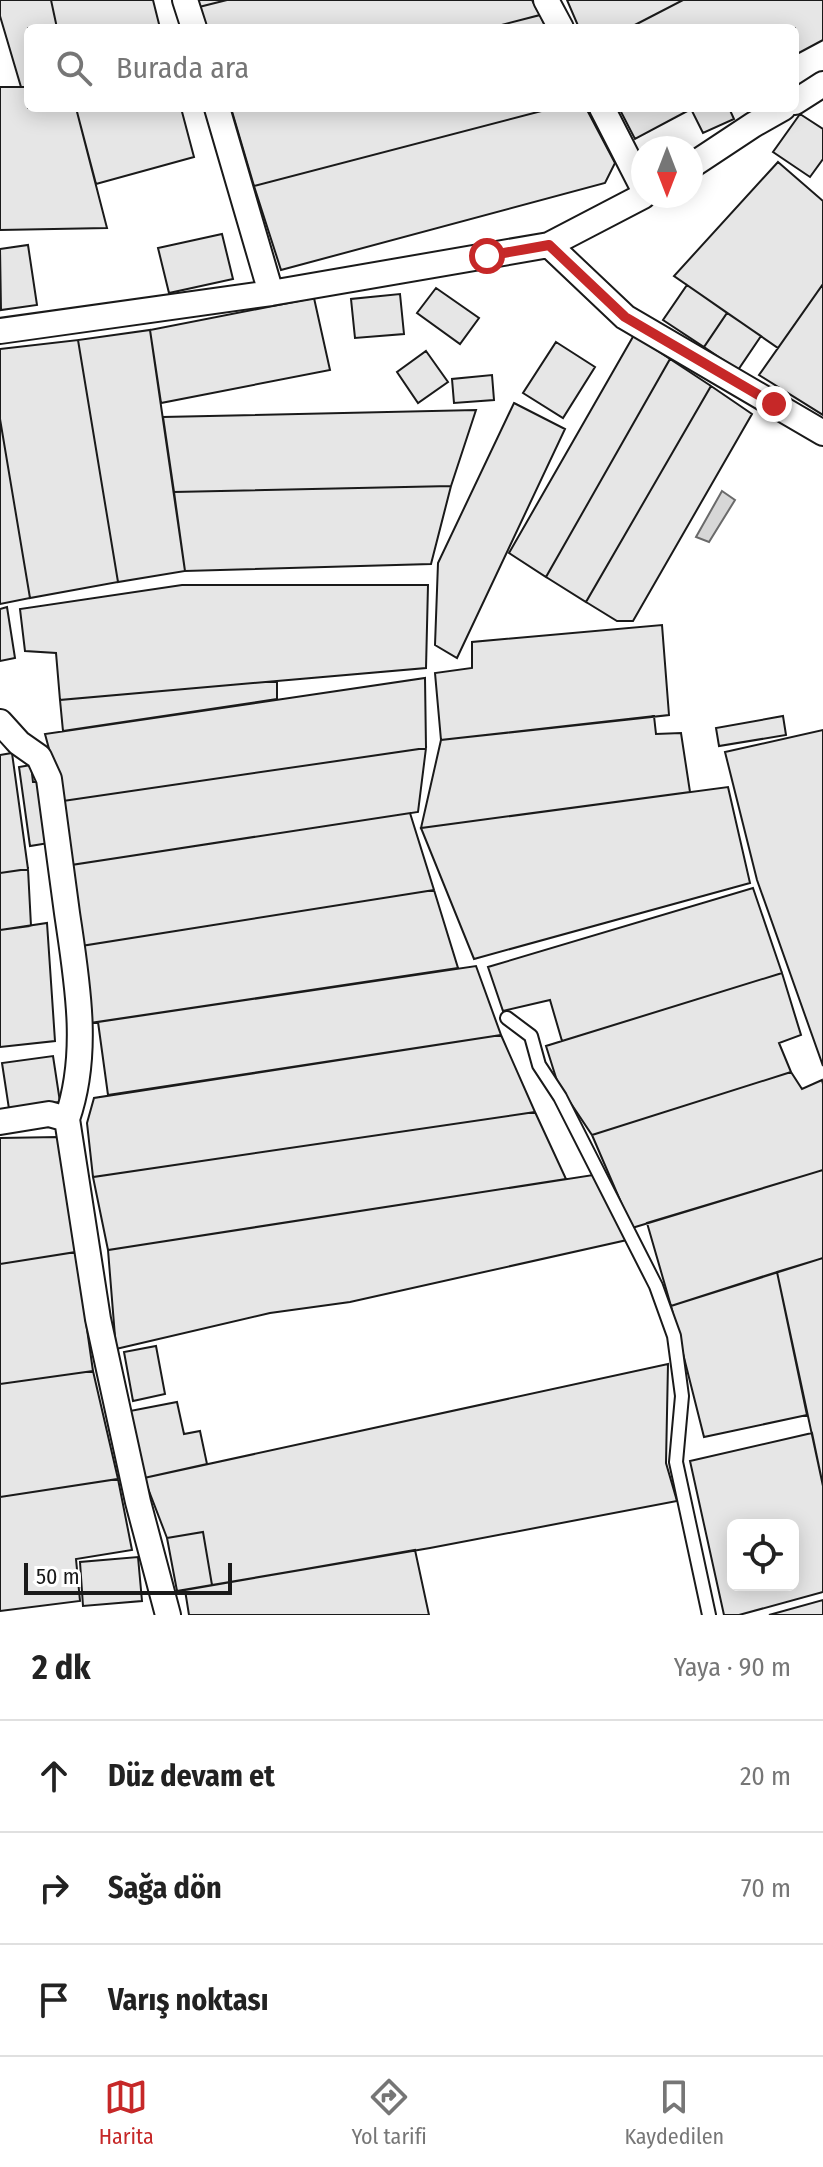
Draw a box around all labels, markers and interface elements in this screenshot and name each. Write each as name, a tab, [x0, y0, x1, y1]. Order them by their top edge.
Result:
search box	[24, 24, 799, 112]
icon: search	[52, 46, 96, 90]
text: Burada ara	[116, 50, 249, 86]
north arrow	[631, 136, 703, 208]
route start	[469, 238, 505, 274]
route end	[756, 386, 792, 422]
map controls	[727, 1519, 799, 1591]
button: locate	[727, 1519, 799, 1591]
scale bar	[24, 1559, 232, 1595]
text: 50 m	[36, 1563, 80, 1590]
text: 2 dk	[32, 1647, 91, 1688]
text: Yaya · 90 m	[674, 1652, 791, 1683]
icon: ahead	[32, 1754, 76, 1798]
text: Düz devam et	[108, 1758, 275, 1794]
text: 20 m	[740, 1761, 791, 1792]
icon: right	[32, 1866, 76, 1910]
text: Sağa dön	[108, 1870, 222, 1906]
text: 70 m	[741, 1873, 791, 1904]
icon: arrive	[32, 1978, 76, 2022]
text: Varış noktası	[108, 1982, 269, 2018]
tab: Harita	[99, 2075, 154, 2150]
tab: Yol tarifi	[351, 2075, 427, 2150]
tab: Kaydedilen	[624, 2075, 724, 2150]

